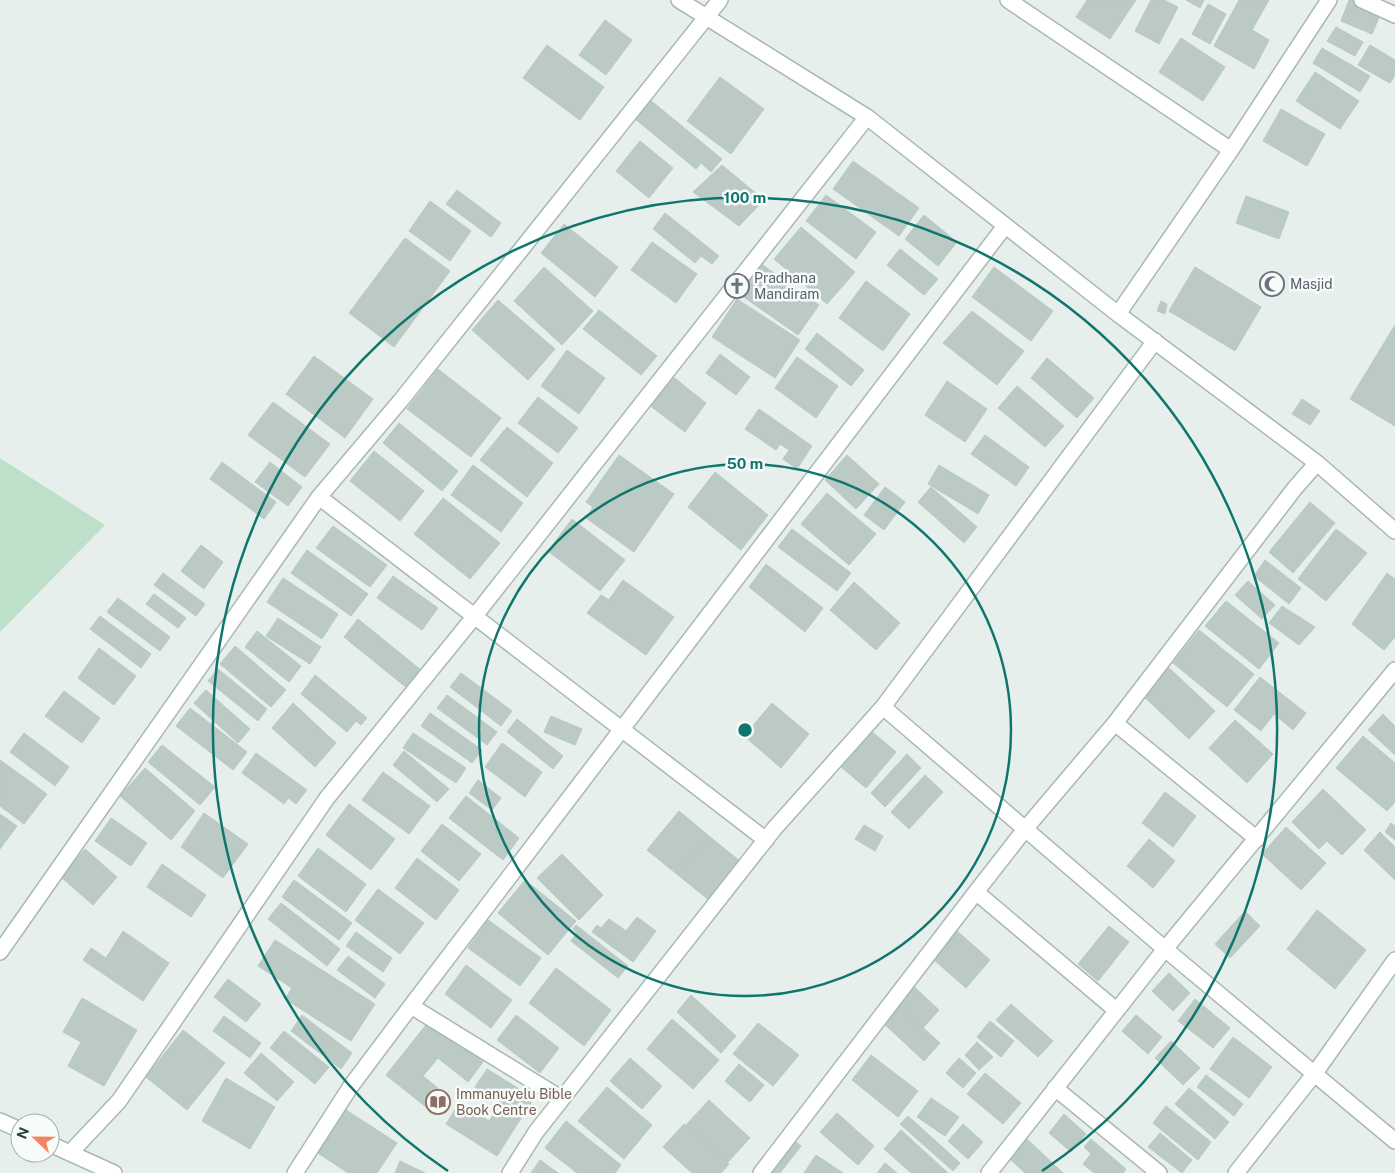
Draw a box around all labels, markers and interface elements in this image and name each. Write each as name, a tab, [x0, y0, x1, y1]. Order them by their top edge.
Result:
text: 100 m	[724, 189, 766, 206]
place label: Pradhana Mandiram	[754, 270, 819, 302]
mosque icon: Masjid	[1259, 271, 1285, 297]
church icon: Pradhana Mandiram	[724, 273, 750, 299]
place label: Masjid	[1290, 276, 1333, 292]
text: 50 m	[727, 455, 763, 472]
centre of rings	[736, 721, 754, 739]
place label: Immanuyelu Bible Book Centre	[456, 1086, 572, 1118]
library icon: Immanuyelu Bible Book Centre	[425, 1089, 451, 1115]
north arrow	[10, 1113, 60, 1163]
text: N	[13, 1125, 32, 1141]

